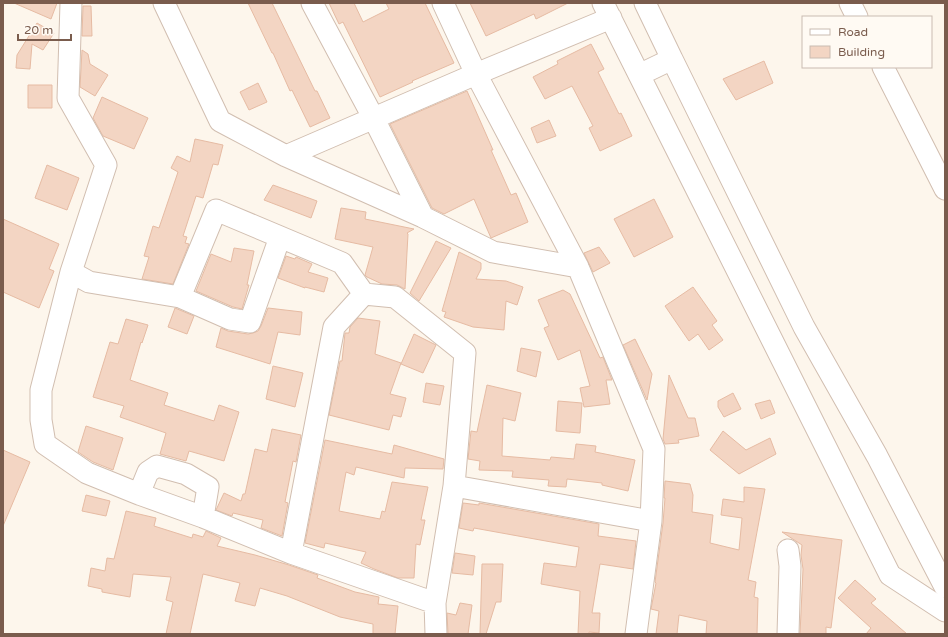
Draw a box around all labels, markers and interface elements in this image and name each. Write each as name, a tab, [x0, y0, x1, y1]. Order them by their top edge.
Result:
scale bar	[18, 16, 71, 42]
legend	[802, 16, 932, 68]
text: 20 m	[24, 23, 53, 37]
text: Road	[838, 25, 868, 39]
text: Building	[838, 45, 885, 59]

